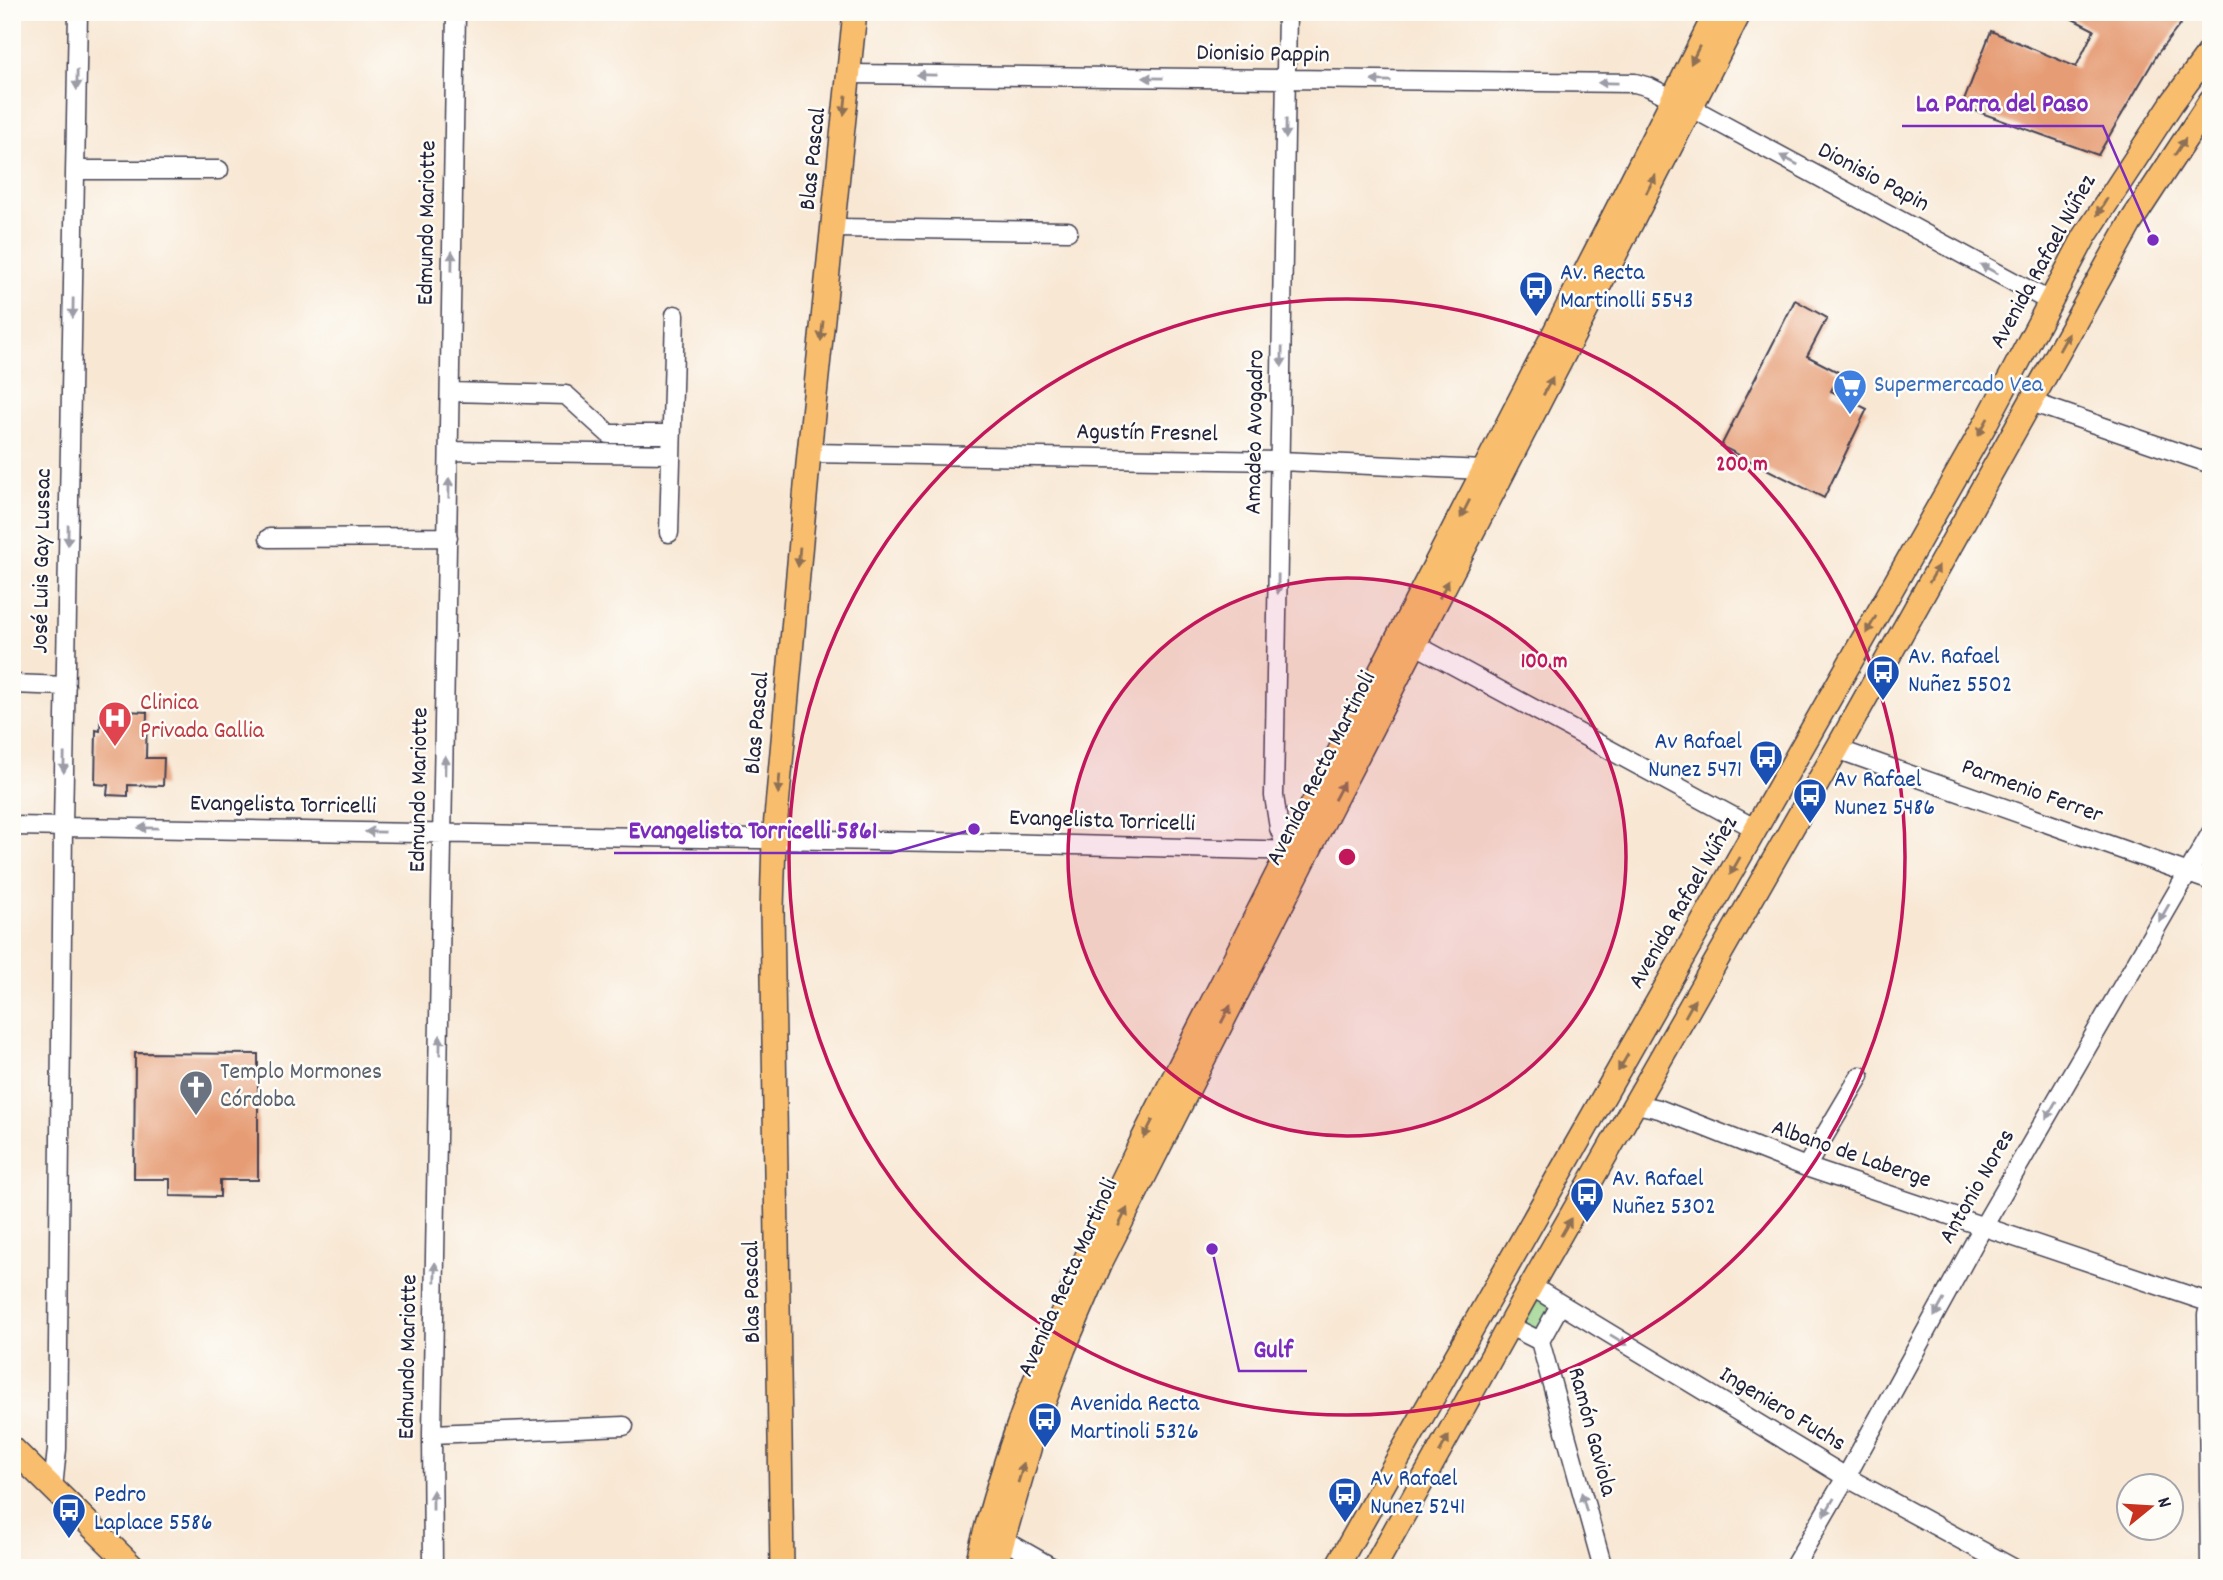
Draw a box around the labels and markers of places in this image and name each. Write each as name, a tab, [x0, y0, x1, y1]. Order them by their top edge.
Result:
callout: La Parra del Paso	[1902, 79, 2103, 126]
place label: Av. Recta Martinolli 5543	[1560, 257, 1693, 319]
bus stop icon: Av. Recta Martinolli 5543	[1517, 269, 1555, 318]
supermarket icon: Supermercado Vea	[1831, 367, 1869, 416]
place label: Supermercado Vea	[1874, 369, 2044, 403]
place label: Av. Rafael Nuñez 5502	[1908, 641, 2012, 703]
bus stop icon: Av. Rafael Nuñez 5502	[1864, 653, 1902, 702]
place label: Clinica Privada Gallia	[140, 687, 265, 749]
hospital icon: Clinica Privada Gallia	[96, 699, 134, 748]
place label: Av Rafael Nunez 5471	[1648, 726, 1742, 788]
bus stop icon: Av Rafael Nunez 5471	[1747, 738, 1785, 787]
place label: Av Rafael Nunez 5486	[1834, 764, 1935, 826]
bus stop icon: Av Rafael Nunez 5486	[1791, 776, 1829, 825]
callout: Evangelista Torricelli 5861	[614, 806, 891, 853]
centre of rings	[1335, 845, 1359, 869]
place label: Templo Mormones Córdoba	[220, 1056, 382, 1118]
church icon: Templo Mormones Córdoba	[177, 1068, 215, 1117]
place label: Av. Rafael Nuñez 5302	[1612, 1163, 1716, 1225]
bus stop icon: Av. Rafael Nuñez 5302	[1568, 1175, 1606, 1224]
callout: Gulf	[1239, 1324, 1307, 1371]
place label: Avenida Recta Martinoli 5326	[1070, 1388, 1200, 1450]
bus stop icon: Avenida Recta Martinoli 5326	[1026, 1400, 1064, 1449]
place label: Av Rafael Nunez 5241	[1370, 1463, 1465, 1525]
bus stop icon: Av Rafael Nunez 5241	[1326, 1475, 1364, 1524]
place label: Pedro Laplace 5586	[94, 1479, 212, 1541]
bus stop icon: Pedro Laplace 5586	[50, 1491, 88, 1540]

